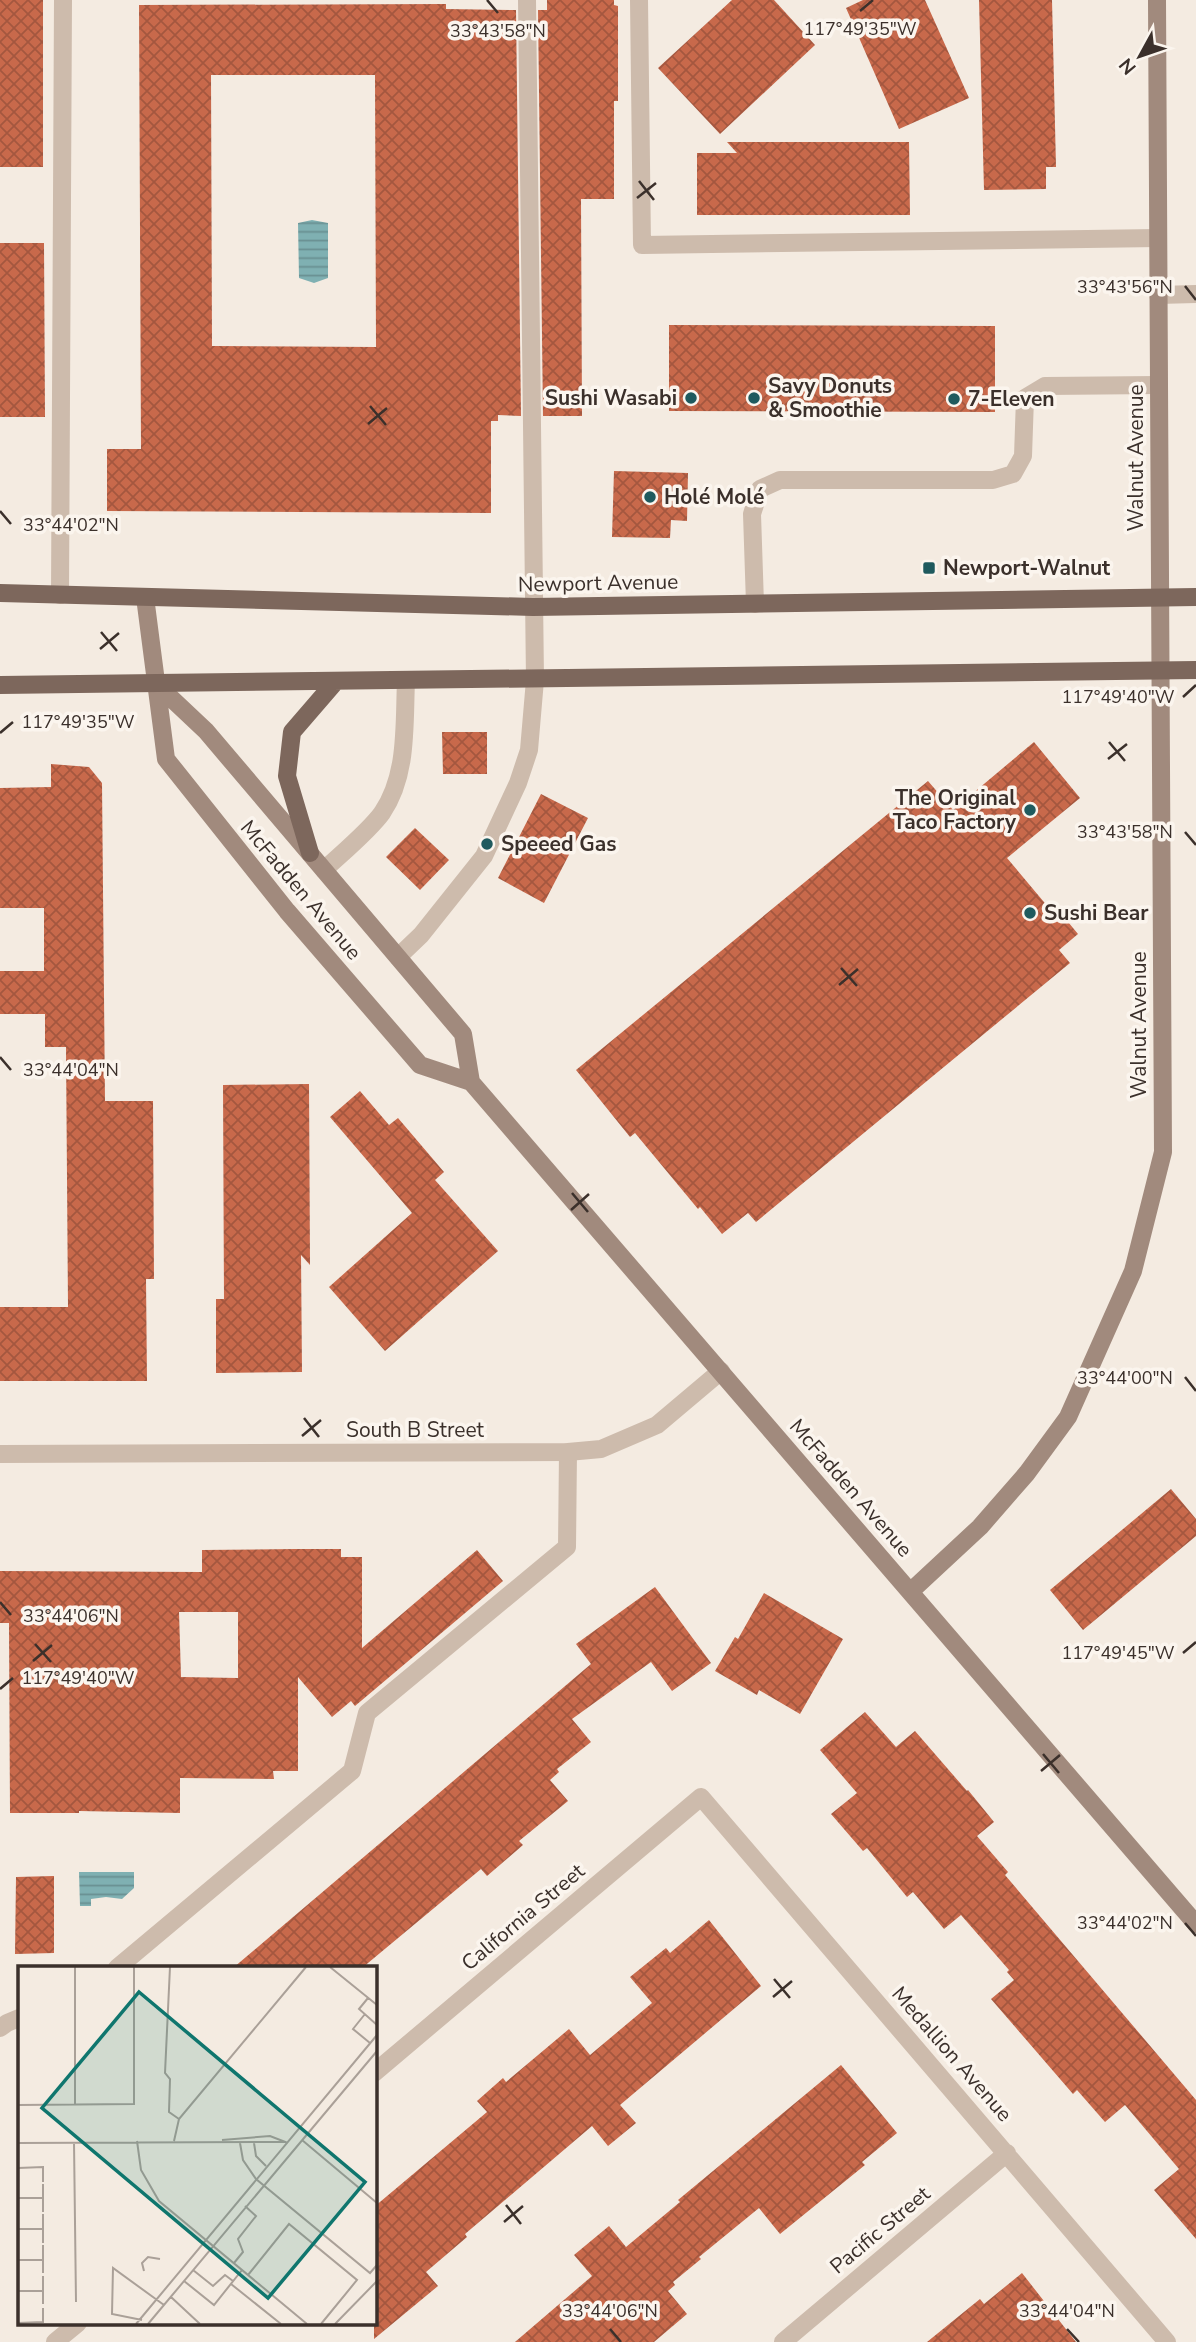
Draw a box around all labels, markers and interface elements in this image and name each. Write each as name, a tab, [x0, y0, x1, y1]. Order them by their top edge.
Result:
text: 117°49'35"W	[803, 17, 917, 41]
text: 33°43'58"N	[450, 19, 546, 43]
north arrow	[1105, 21, 1175, 91]
text: N	[1113, 52, 1142, 80]
text: 33°43'56"N	[1077, 275, 1173, 299]
place label: Savy Donuts & Smoothie	[768, 372, 892, 424]
place label: Sushi Wasabi	[545, 384, 677, 412]
street label: Walnut Avenue	[1122, 384, 1150, 532]
place label: 7-Eleven	[968, 385, 1055, 413]
marker: Sushi Wasabi	[683, 390, 699, 406]
marker: Savy Donuts & Smoothie	[746, 390, 762, 406]
marker: 7-Eleven	[946, 391, 962, 407]
place label: Holé Molé	[664, 483, 764, 511]
marker: Holé Molé	[642, 489, 658, 505]
text: 33°44'02"N	[23, 513, 119, 537]
place label: Newport-Walnut	[943, 554, 1111, 582]
marker: Newport-Walnut	[921, 560, 937, 576]
street label: Newport Avenue	[518, 568, 678, 598]
text: 117°49'40"W	[1061, 685, 1175, 709]
text: 117°49'35"W	[21, 710, 135, 734]
place label: The Original Taco Factory	[893, 784, 1017, 836]
marker: The Original Taco Factory	[1022, 802, 1038, 818]
street label: McFadden Avenue	[234, 814, 368, 966]
text: 33°43'58"N	[1077, 820, 1173, 844]
place label: Speeed Gas	[501, 830, 616, 858]
marker: Speeed Gas	[479, 836, 495, 852]
place label: Sushi Bear	[1044, 899, 1149, 927]
marker: Sushi Bear	[1022, 905, 1038, 921]
street label: Walnut Avenue	[1125, 951, 1153, 1099]
text: 33°44'04"N	[23, 1058, 119, 1082]
text: 33°44'00"N	[1077, 1366, 1173, 1390]
street label: McFadden Avenue	[783, 1413, 919, 1563]
street label: South B Street	[346, 1416, 485, 1444]
text: 33°44'06"N	[23, 1604, 119, 1628]
text: 117°49'45"W	[1061, 1641, 1175, 1665]
text: 117°49'40"W	[21, 1666, 135, 1690]
street label: California Street	[456, 1857, 591, 1977]
text: 33°44'02"N	[1077, 1911, 1173, 1935]
inset map	[18, 1966, 376, 2324]
street label: Medallion Avenue	[886, 1981, 1018, 2127]
street label: Pacific Street	[824, 2179, 936, 2280]
text: 33°44'06"N	[562, 2299, 658, 2323]
text: 33°44'04"N	[1019, 2299, 1115, 2323]

